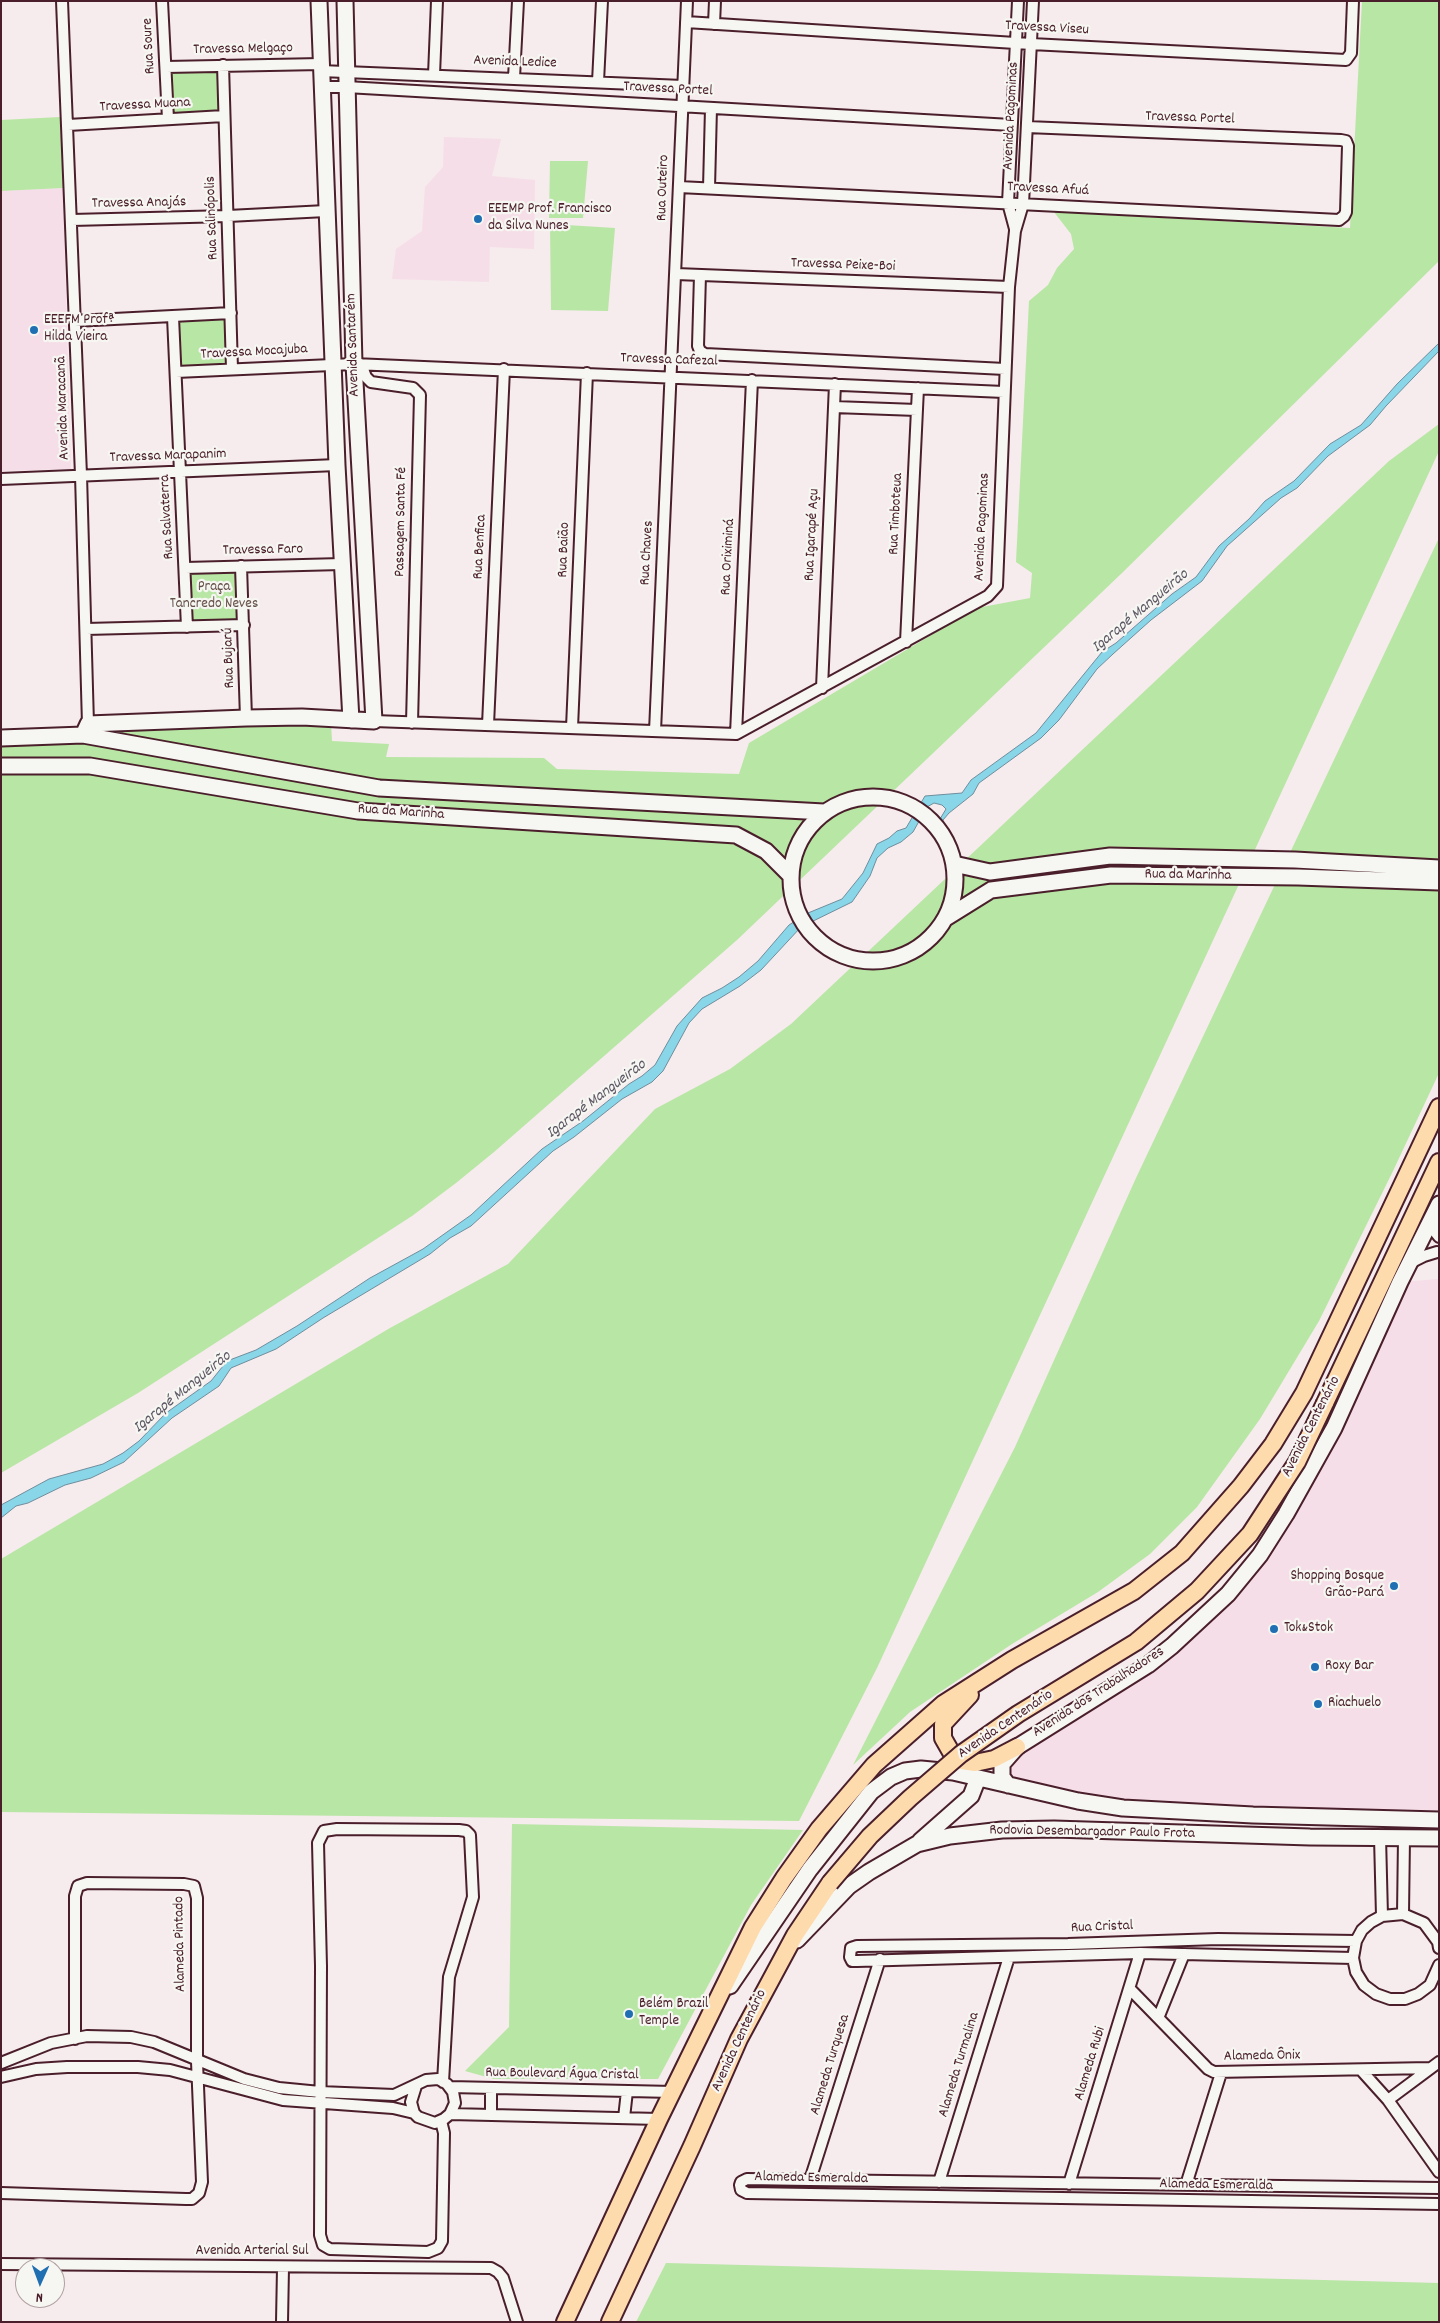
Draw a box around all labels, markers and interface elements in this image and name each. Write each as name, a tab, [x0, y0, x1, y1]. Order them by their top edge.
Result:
street label: Rua Soure	[140, 17, 160, 75]
street label: Travessa Viseu	[1005, 18, 1089, 40]
street label: Travessa Melgaço	[193, 40, 293, 60]
street label: Avenida Ledice	[473, 53, 557, 73]
street label: Avenida Pagominas	[1000, 61, 1024, 171]
street label: Travessa Portel	[623, 79, 713, 101]
street label: Travessa Muana	[99, 95, 191, 117]
street label: Travessa Portel	[1145, 108, 1235, 130]
street label: Rua Outeiro	[654, 154, 674, 222]
street label: Rua Salinópolis	[203, 176, 223, 260]
street label: Travessa Afuá	[1007, 179, 1089, 201]
street label: Travessa Anajás	[92, 194, 186, 214]
place label: EEEMP Prof. Francisco da Silva Nunes	[488, 201, 612, 236]
marker: EEEMP Prof. Francisco da Silva Nunes	[472, 213, 484, 225]
street label: Travessa Peixe-Boi	[790, 255, 896, 277]
street label: Avenida Santarém	[343, 293, 365, 397]
place label: EEEFM Profª Hilda Vieira	[44, 312, 115, 347]
marker: EEEFM Profª Hilda Vieira	[28, 324, 40, 336]
street label: Travessa Mocajuba	[200, 341, 308, 365]
street label: Travessa Cafezal	[620, 350, 718, 372]
street label: Avenida Maracanã	[53, 356, 75, 460]
street label: Travessa Marapanim	[109, 446, 227, 468]
street label: Passagem Santa Fé	[392, 467, 412, 577]
street label: Avenida Pagominas	[971, 472, 995, 582]
street label: Rua Timboteua	[886, 473, 908, 555]
street label: Rua Salvaterra	[157, 474, 179, 560]
street label: Rua Igarapé Açu	[802, 488, 824, 582]
street label: Rua Benfica	[470, 514, 492, 580]
street label: Rua Oriximiná	[718, 518, 740, 596]
street label: Rua Chaves	[637, 520, 659, 586]
street label: Rua Baião	[555, 522, 575, 578]
street label: Travessa Faro	[223, 541, 303, 561]
water label: Igarapé Mangueirão	[1089, 566, 1193, 658]
park label: Praça Tancredo Neves	[170, 579, 258, 614]
street label: Rua Bujarú	[220, 627, 240, 689]
street label: Rua da Marinha	[357, 801, 445, 825]
street label: Rua da Marinha	[1144, 866, 1232, 886]
water label: Igarapé Mangueirão	[543, 1056, 651, 1144]
water label: Igarapé Mangueirão	[130, 1348, 236, 1438]
street label: Avenida Centenário	[1279, 1374, 1345, 1480]
place label: Shopping Bosque Grão-Pará	[1290, 1568, 1384, 1603]
marker: Shopping Bosque Grão-Pará	[1388, 1580, 1400, 1592]
place label: Tok&Stok	[1284, 1620, 1333, 1638]
marker: Tok&Stok	[1268, 1623, 1280, 1635]
street label: Avenida dos Trabalhadores	[1030, 1644, 1168, 1742]
place label: Roxy Bar	[1325, 1658, 1374, 1676]
marker: Roxy Bar	[1309, 1661, 1321, 1673]
street label: Avenida Centenário	[955, 1687, 1057, 1763]
place label: Riachuelo	[1328, 1695, 1381, 1713]
marker: Riachuelo	[1312, 1698, 1324, 1710]
street label: Rodovia Desembargador Paulo Frota	[989, 1822, 1195, 1844]
street label: Alameda Pintado	[171, 1896, 191, 1992]
street label: Rua Cristal	[1070, 1918, 1134, 1938]
street label: Avenida Centenário	[708, 1987, 772, 2095]
place label: Belém Brazil Temple	[639, 1996, 708, 2031]
marker: Belém Brazil Temple	[623, 2008, 635, 2020]
street label: Alameda Turmalina	[935, 2010, 985, 2120]
street label: Alameda Turquesa	[807, 2012, 855, 2118]
street label: Alameda Rubi	[1071, 2025, 1111, 2103]
street label: Alameda Ônix	[1224, 2047, 1300, 2067]
street label: Rua Boulevard Água Cristal	[485, 2065, 639, 2085]
street label: Alameda Esmeralda	[754, 2169, 868, 2189]
street label: Alameda Esmeralda	[1159, 2176, 1273, 2196]
street label: Avenida Arterial Sul	[195, 2243, 309, 2261]
north arrow	[15, 2258, 65, 2308]
text: N	[36, 2287, 43, 2307]

